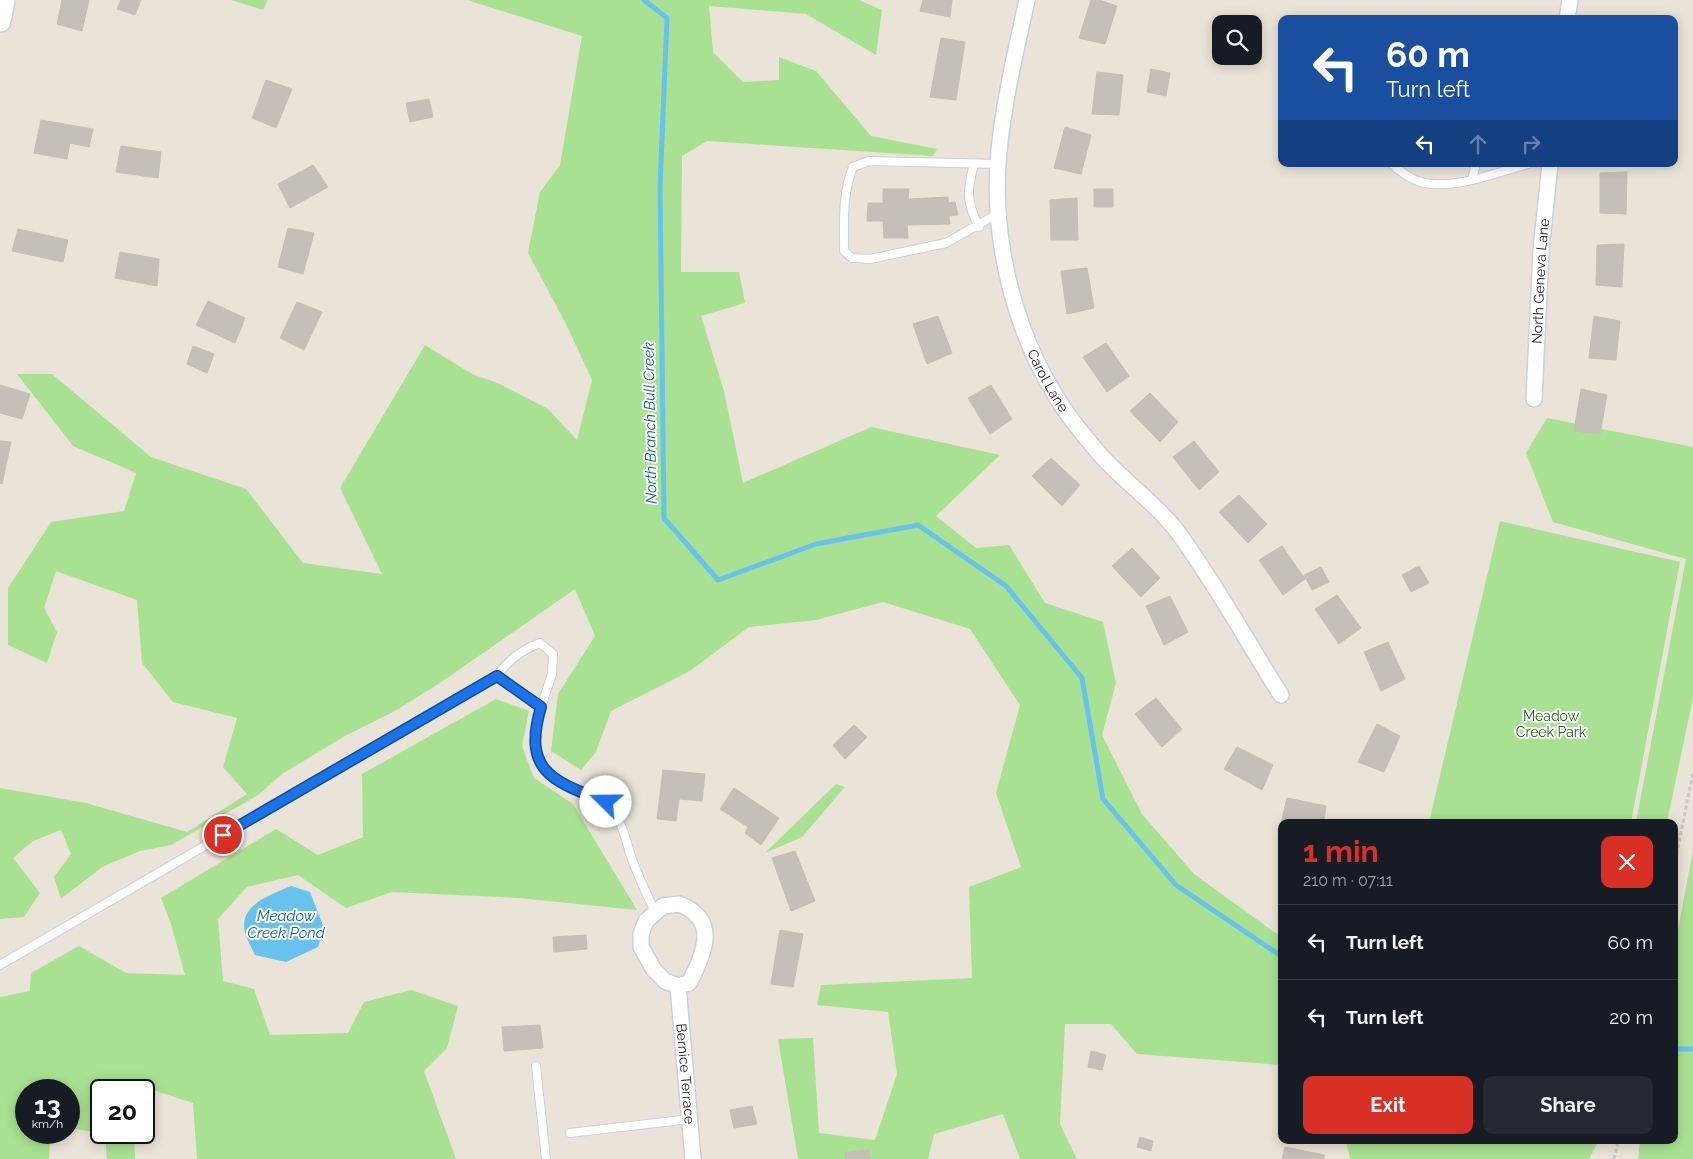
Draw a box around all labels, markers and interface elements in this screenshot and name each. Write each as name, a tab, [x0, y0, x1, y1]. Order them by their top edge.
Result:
map controls	[1212, 15, 1262, 65]
button: search	[1212, 15, 1262, 65]
text: 60 m	[1386, 34, 1470, 75]
icon: left	[1303, 35, 1368, 100]
text: Turn left	[1386, 76, 1470, 102]
icon: left	[1411, 130, 1439, 158]
icon: ahead	[1464, 130, 1492, 158]
icon: right	[1517, 130, 1545, 158]
street label: North Geneva Lane	[1529, 218, 1552, 344]
water label: North Branch Bull Creek	[640, 342, 660, 504]
street label: Carol Lane	[1024, 347, 1072, 415]
park label: Meadow Creek Park	[1516, 708, 1587, 740]
position arrow	[579, 775, 631, 827]
pin	[202, 814, 244, 856]
icon: arrive	[209, 821, 237, 849]
text: 1 min	[1303, 834, 1379, 869]
button: close	[1601, 836, 1653, 888]
text: 210 m · 07:11	[1303, 871, 1393, 890]
water label: Meadow Creek Pond	[247, 907, 326, 942]
icon: left	[1303, 928, 1331, 956]
text: Turn left	[1346, 931, 1423, 953]
text: 60 m	[1608, 931, 1653, 953]
icon: left	[1303, 1003, 1331, 1031]
text: Turn left	[1346, 1006, 1423, 1028]
text: 20 m	[1609, 1006, 1653, 1028]
street label: Bernice Terrace	[673, 1023, 698, 1125]
button: Exit	[1303, 1076, 1473, 1134]
button: Share	[1483, 1076, 1653, 1134]
speed limit sign: 20	[90, 1079, 155, 1144]
text: 13	[34, 1090, 61, 1120]
text: km/h	[32, 1117, 63, 1131]

